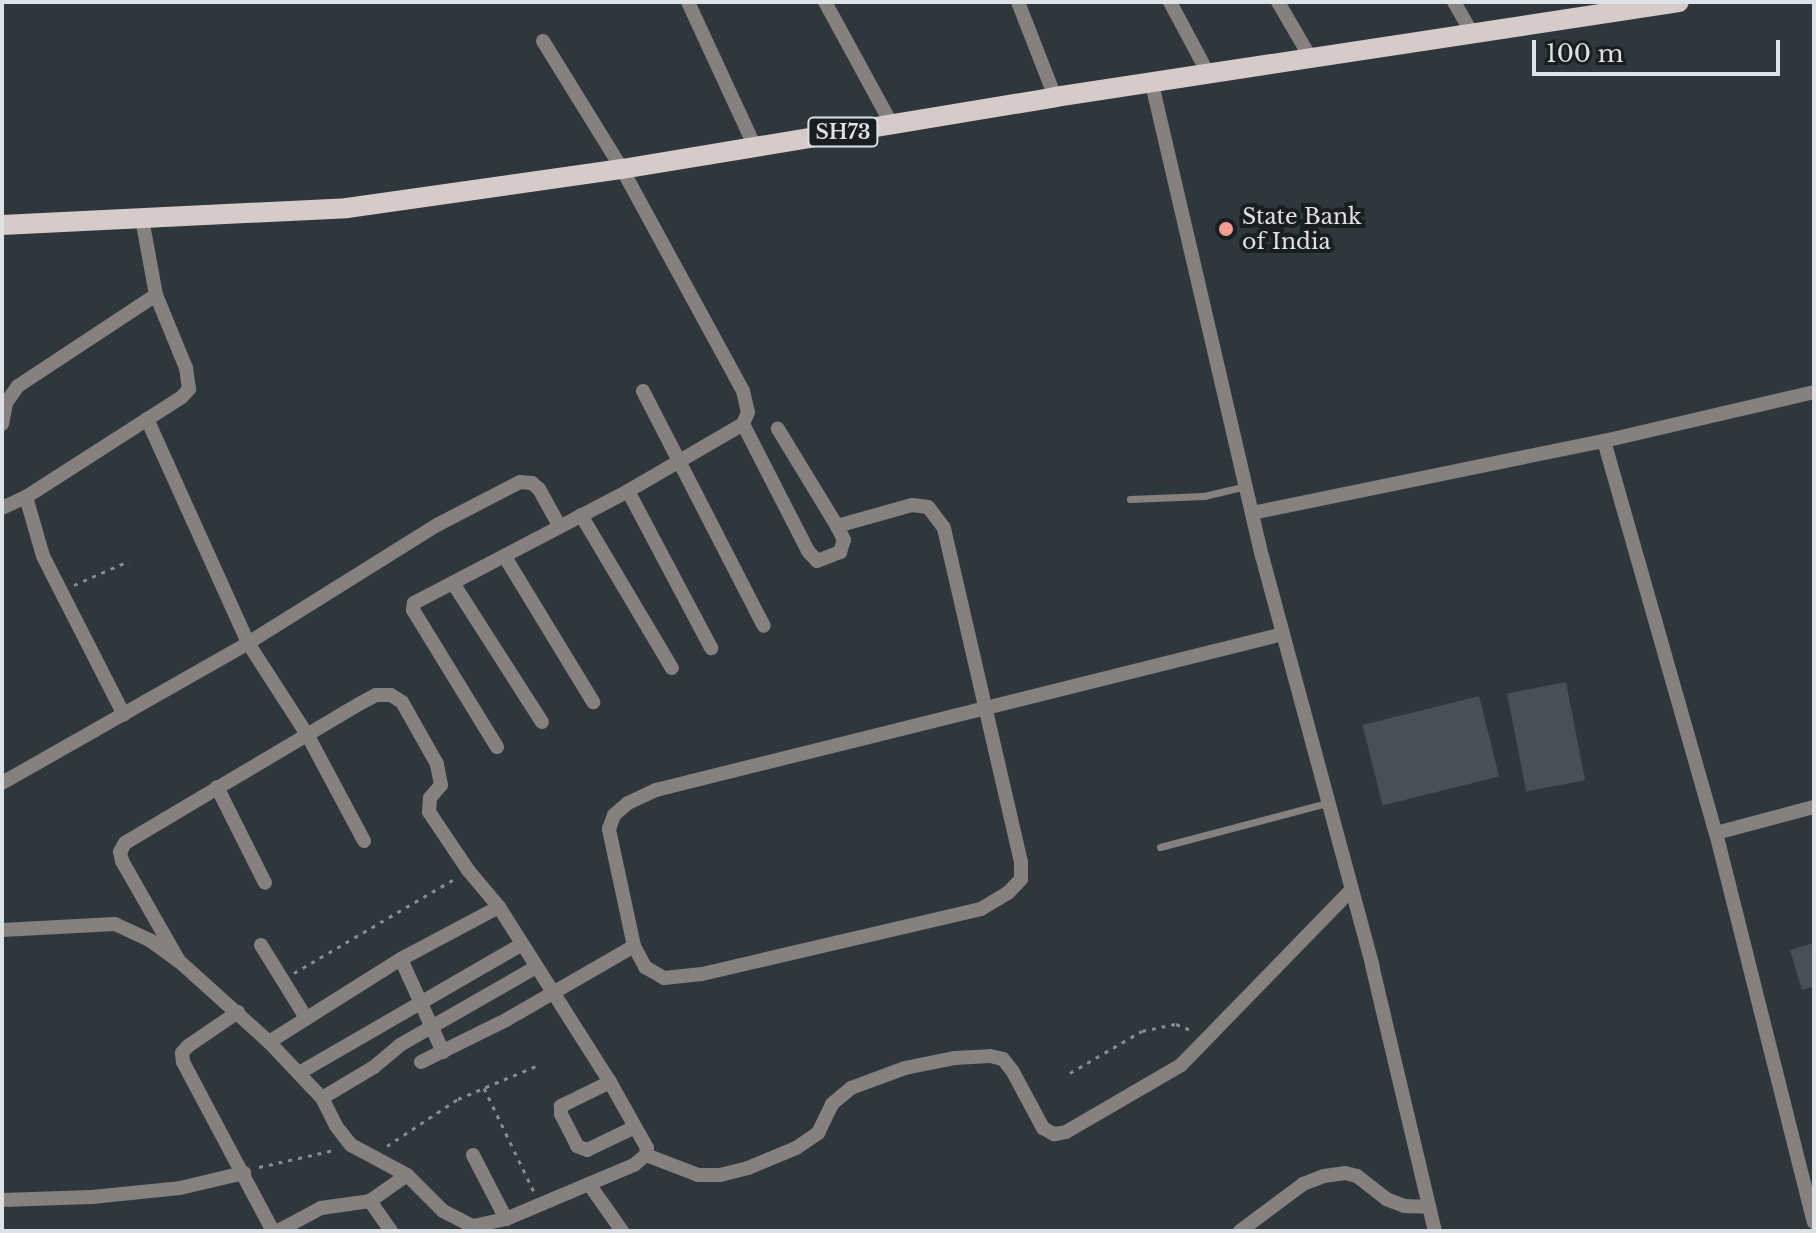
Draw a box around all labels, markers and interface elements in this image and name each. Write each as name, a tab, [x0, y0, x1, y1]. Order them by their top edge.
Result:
scale bar	[1536, 24, 1784, 74]
text: 100 m	[1546, 39, 1624, 68]
road number: SH73	[807, 116, 879, 148]
place label: State Bank of India	[1242, 203, 1362, 254]
marker: State Bank of India	[1217, 220, 1235, 238]

